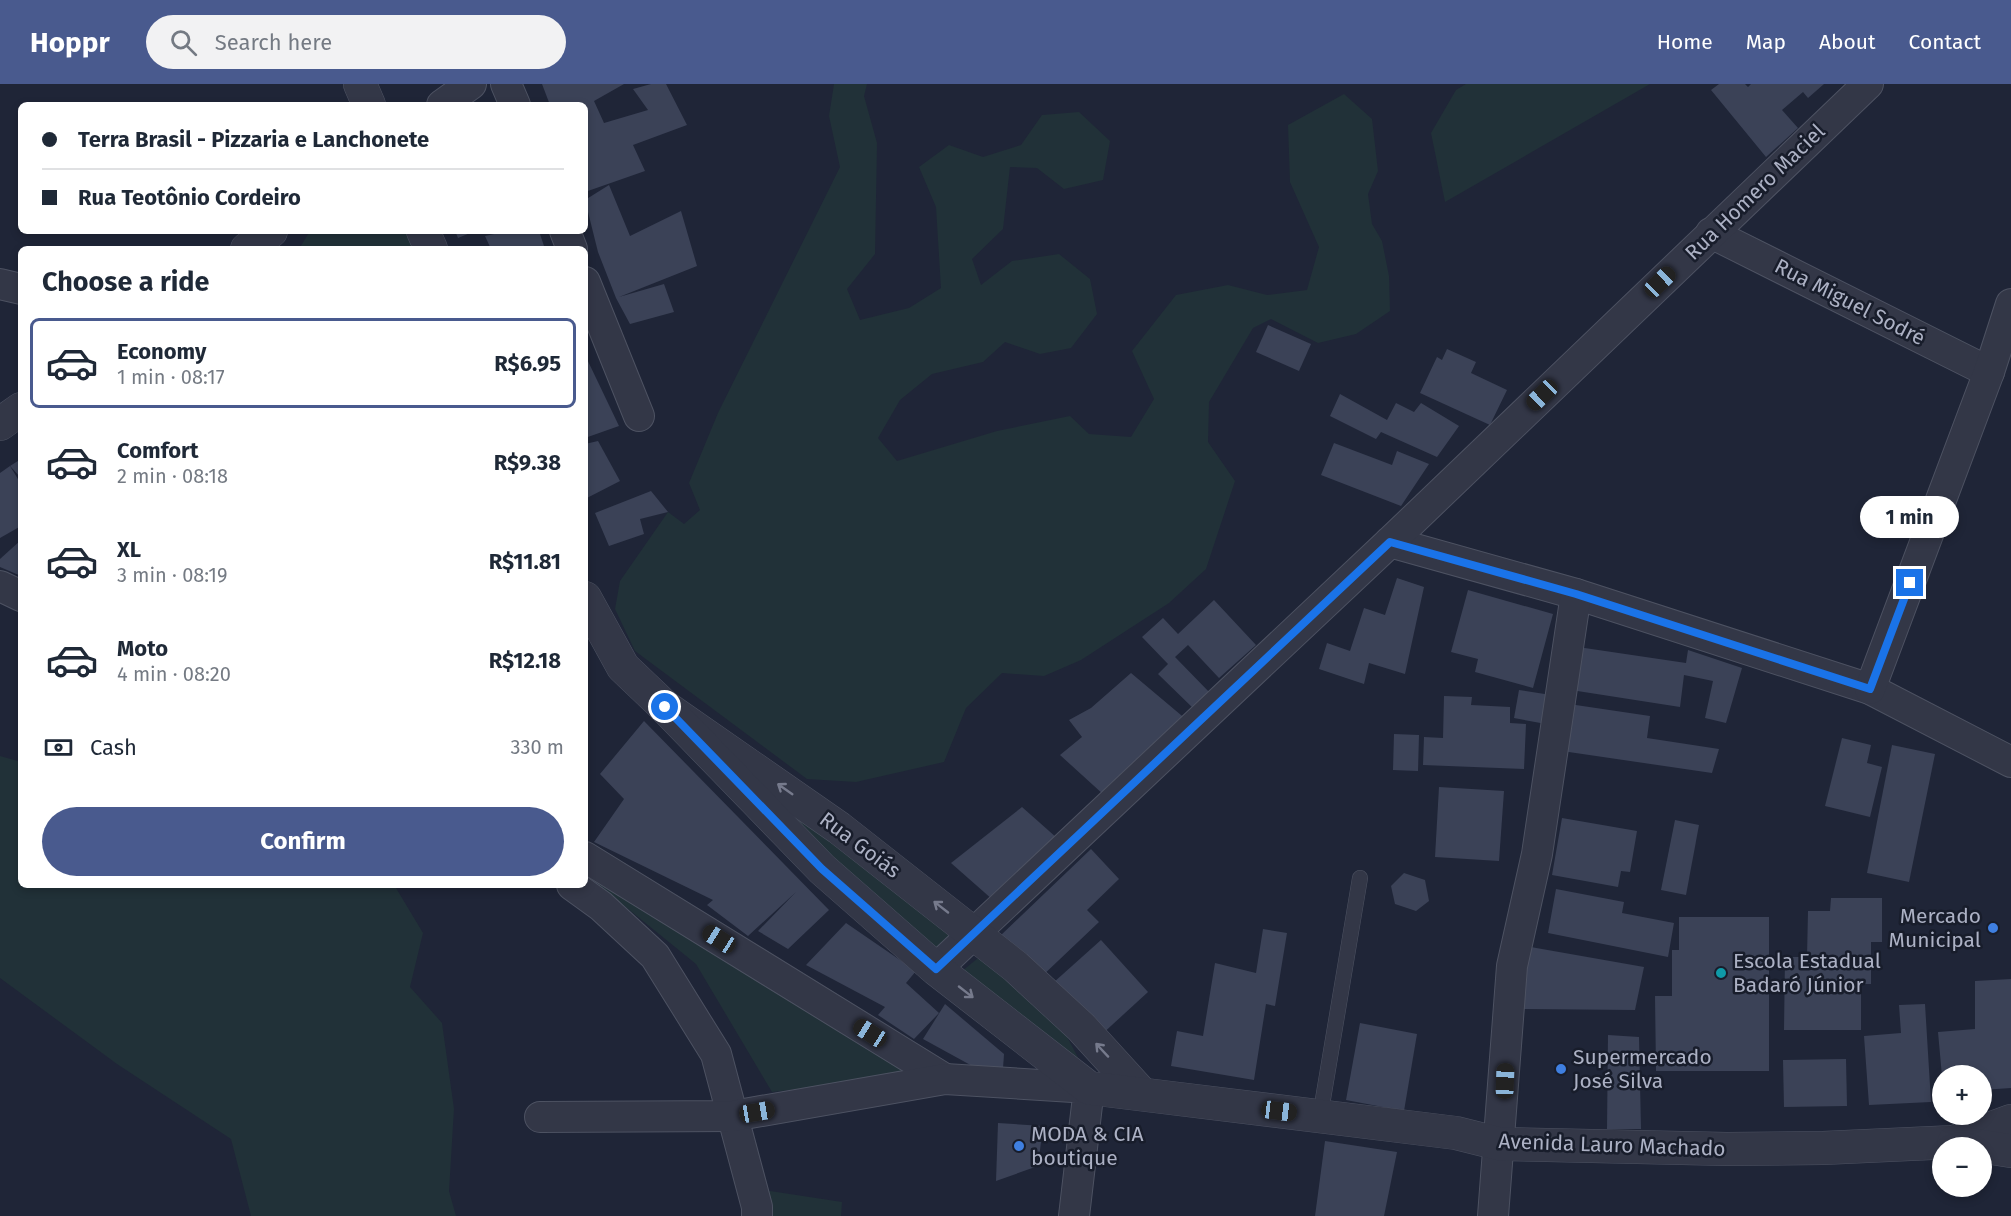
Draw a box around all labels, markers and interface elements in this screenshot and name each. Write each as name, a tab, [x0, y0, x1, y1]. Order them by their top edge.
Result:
search box	[146, 15, 566, 69]
text: Hoppr	[30, 26, 110, 59]
icon: search	[167, 26, 200, 59]
text: Search here	[215, 29, 332, 56]
text: Home	[1657, 29, 1713, 55]
text: Map	[1746, 29, 1786, 55]
text: About	[1819, 29, 1876, 55]
text: Contact	[1909, 29, 1981, 55]
street label: Rua Homero Maciel	[1680, 119, 1830, 265]
text: Terra Brasil - Pizzaria e Lanchonete	[78, 126, 429, 153]
text: Rua Teotônio Cordeiro	[78, 184, 301, 211]
street label: Rua Miguel Sodré	[1770, 253, 1930, 351]
car	[1641, 263, 1679, 301]
text: Choose a ride	[42, 266, 209, 298]
icon: car	[45, 336, 99, 390]
text: Economy	[117, 338, 206, 365]
text: R$6.95	[494, 350, 561, 377]
text: 1 min · 08:17	[117, 365, 225, 389]
car	[1523, 376, 1561, 414]
icon: car	[45, 435, 99, 489]
text: Comfort	[117, 437, 198, 464]
text: R$9.38	[494, 449, 561, 476]
text: 2 min · 08:18	[117, 464, 228, 488]
callout: 1 min	[1860, 496, 1960, 538]
text: 1 min	[1885, 505, 1934, 529]
icon: car	[45, 534, 99, 588]
text: XL	[117, 536, 141, 563]
text: R$11.81	[489, 548, 561, 575]
text: 3 min · 08:19	[117, 563, 228, 587]
route end	[1896, 569, 1923, 596]
icon: car	[45, 633, 99, 687]
text: Moto	[117, 635, 168, 662]
text: R$12.18	[489, 647, 561, 674]
text: 4 min · 08:20	[117, 662, 231, 686]
route start	[651, 693, 678, 720]
icon: cash	[42, 731, 75, 764]
text: Cash	[90, 734, 137, 761]
text: 330 m	[510, 735, 564, 759]
one-way arrow	[778, 783, 794, 795]
street label: Rua Goiás	[814, 806, 906, 884]
button: Confirm	[42, 807, 564, 876]
one-way arrow	[933, 901, 949, 914]
place label: Mercado Municipal	[1889, 903, 1981, 953]
marker: Mercado Municipal	[1986, 921, 2000, 935]
car	[699, 922, 739, 956]
place label: Escola Estadual Badaró Júnior	[1733, 948, 1881, 998]
marker: Escola Estadual Badaró Júnior	[1714, 966, 1728, 980]
one-way arrow	[958, 986, 974, 999]
car	[850, 1016, 890, 1050]
one-way arrow	[1095, 1043, 1109, 1058]
place label: Supermercado José Silva	[1573, 1044, 1712, 1094]
marker: Supermercado José Silva	[1554, 1062, 1568, 1076]
car	[1495, 1063, 1515, 1099]
map controls	[1932, 1065, 1992, 1197]
button: +	[1932, 1065, 1992, 1125]
car	[738, 1100, 776, 1124]
car	[1260, 1100, 1298, 1122]
place label: MODA & CIA boutique	[1031, 1121, 1143, 1171]
street label: Avenida Lauro Machado	[1498, 1128, 1726, 1162]
button: −	[1932, 1137, 1992, 1197]
marker: MODA & CIA boutique	[1012, 1139, 1026, 1153]

